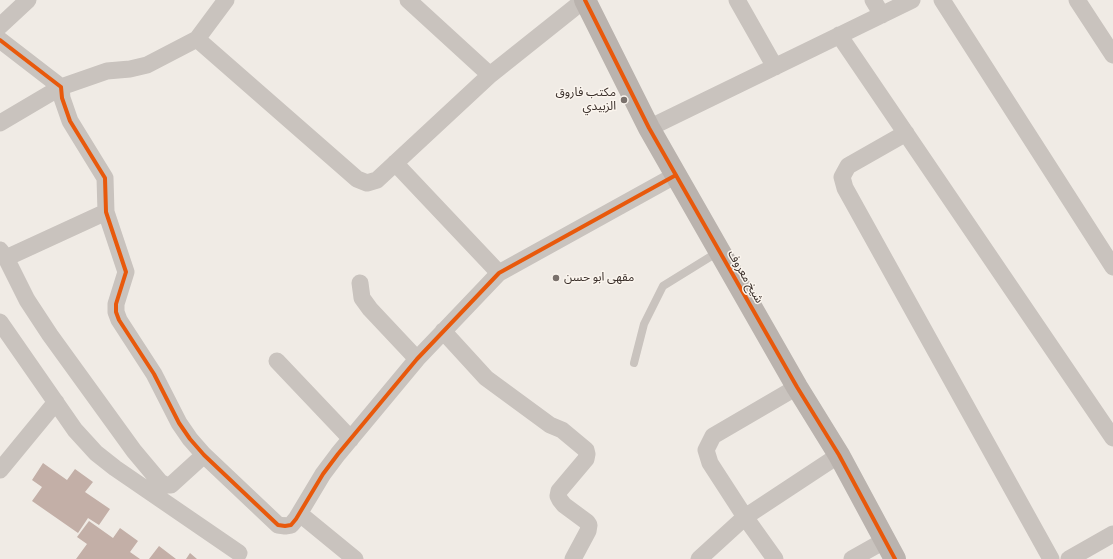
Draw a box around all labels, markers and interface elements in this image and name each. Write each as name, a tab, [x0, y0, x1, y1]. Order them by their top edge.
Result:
place label: مكتب فاروق الزبيدي	[555, 86, 616, 114]
marker: مكتب فاروق الزبيدي	[619, 95, 629, 105]
street label: شیخ معروف	[724, 248, 766, 306]
place label: مقهى ابو حسن	[564, 271, 634, 285]
marker: مقهى ابو حسن	[551, 273, 561, 283]

